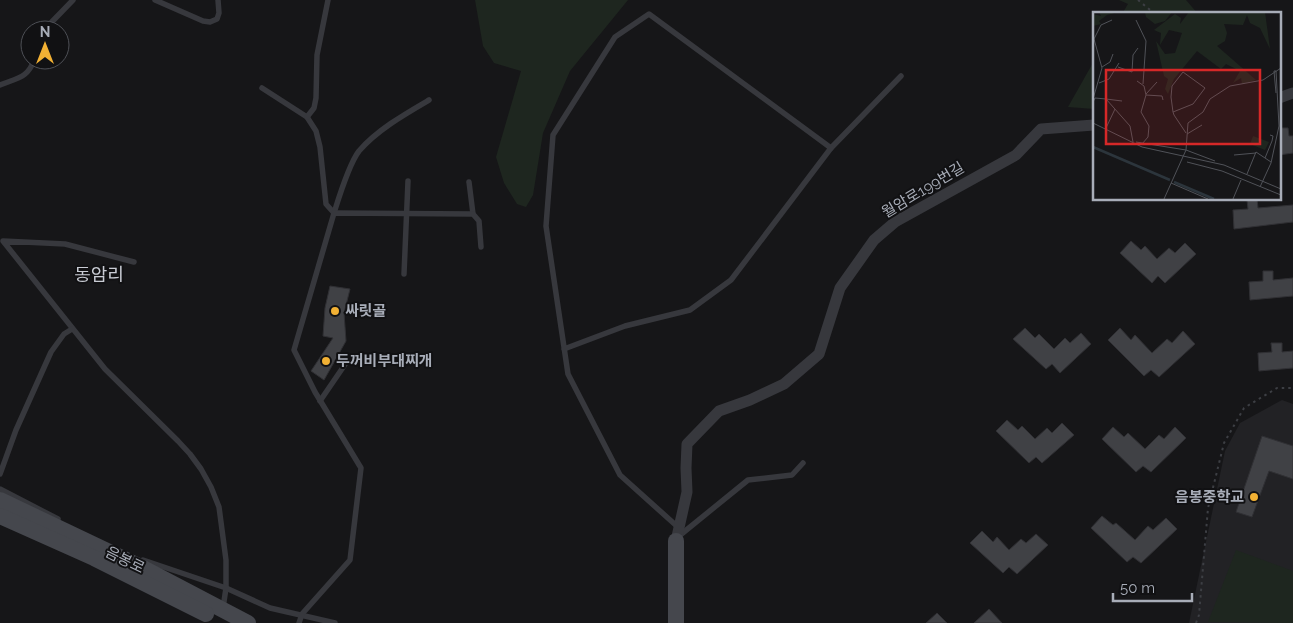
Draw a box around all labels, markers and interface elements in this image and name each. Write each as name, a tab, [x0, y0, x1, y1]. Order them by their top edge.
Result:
inset map	[1093, 12, 1280, 200]
north arrow	[20, 20, 70, 70]
text: N	[40, 24, 50, 40]
street label: 월암로199번길	[878, 158, 968, 222]
district label: 동암리	[74, 264, 124, 285]
place label: 싸릿골	[345, 302, 386, 320]
marker: 싸릿골	[329, 305, 341, 317]
place label: 두꺼비부대찌개	[336, 352, 433, 370]
marker: 두꺼비부대찌개	[320, 355, 332, 367]
place label: 음봉중학교	[1175, 488, 1244, 506]
marker: 음봉중학교	[1248, 491, 1260, 503]
street label: 음봉로	[102, 543, 148, 577]
scale bar	[1113, 570, 1192, 602]
text: 50 m	[1120, 579, 1155, 597]

